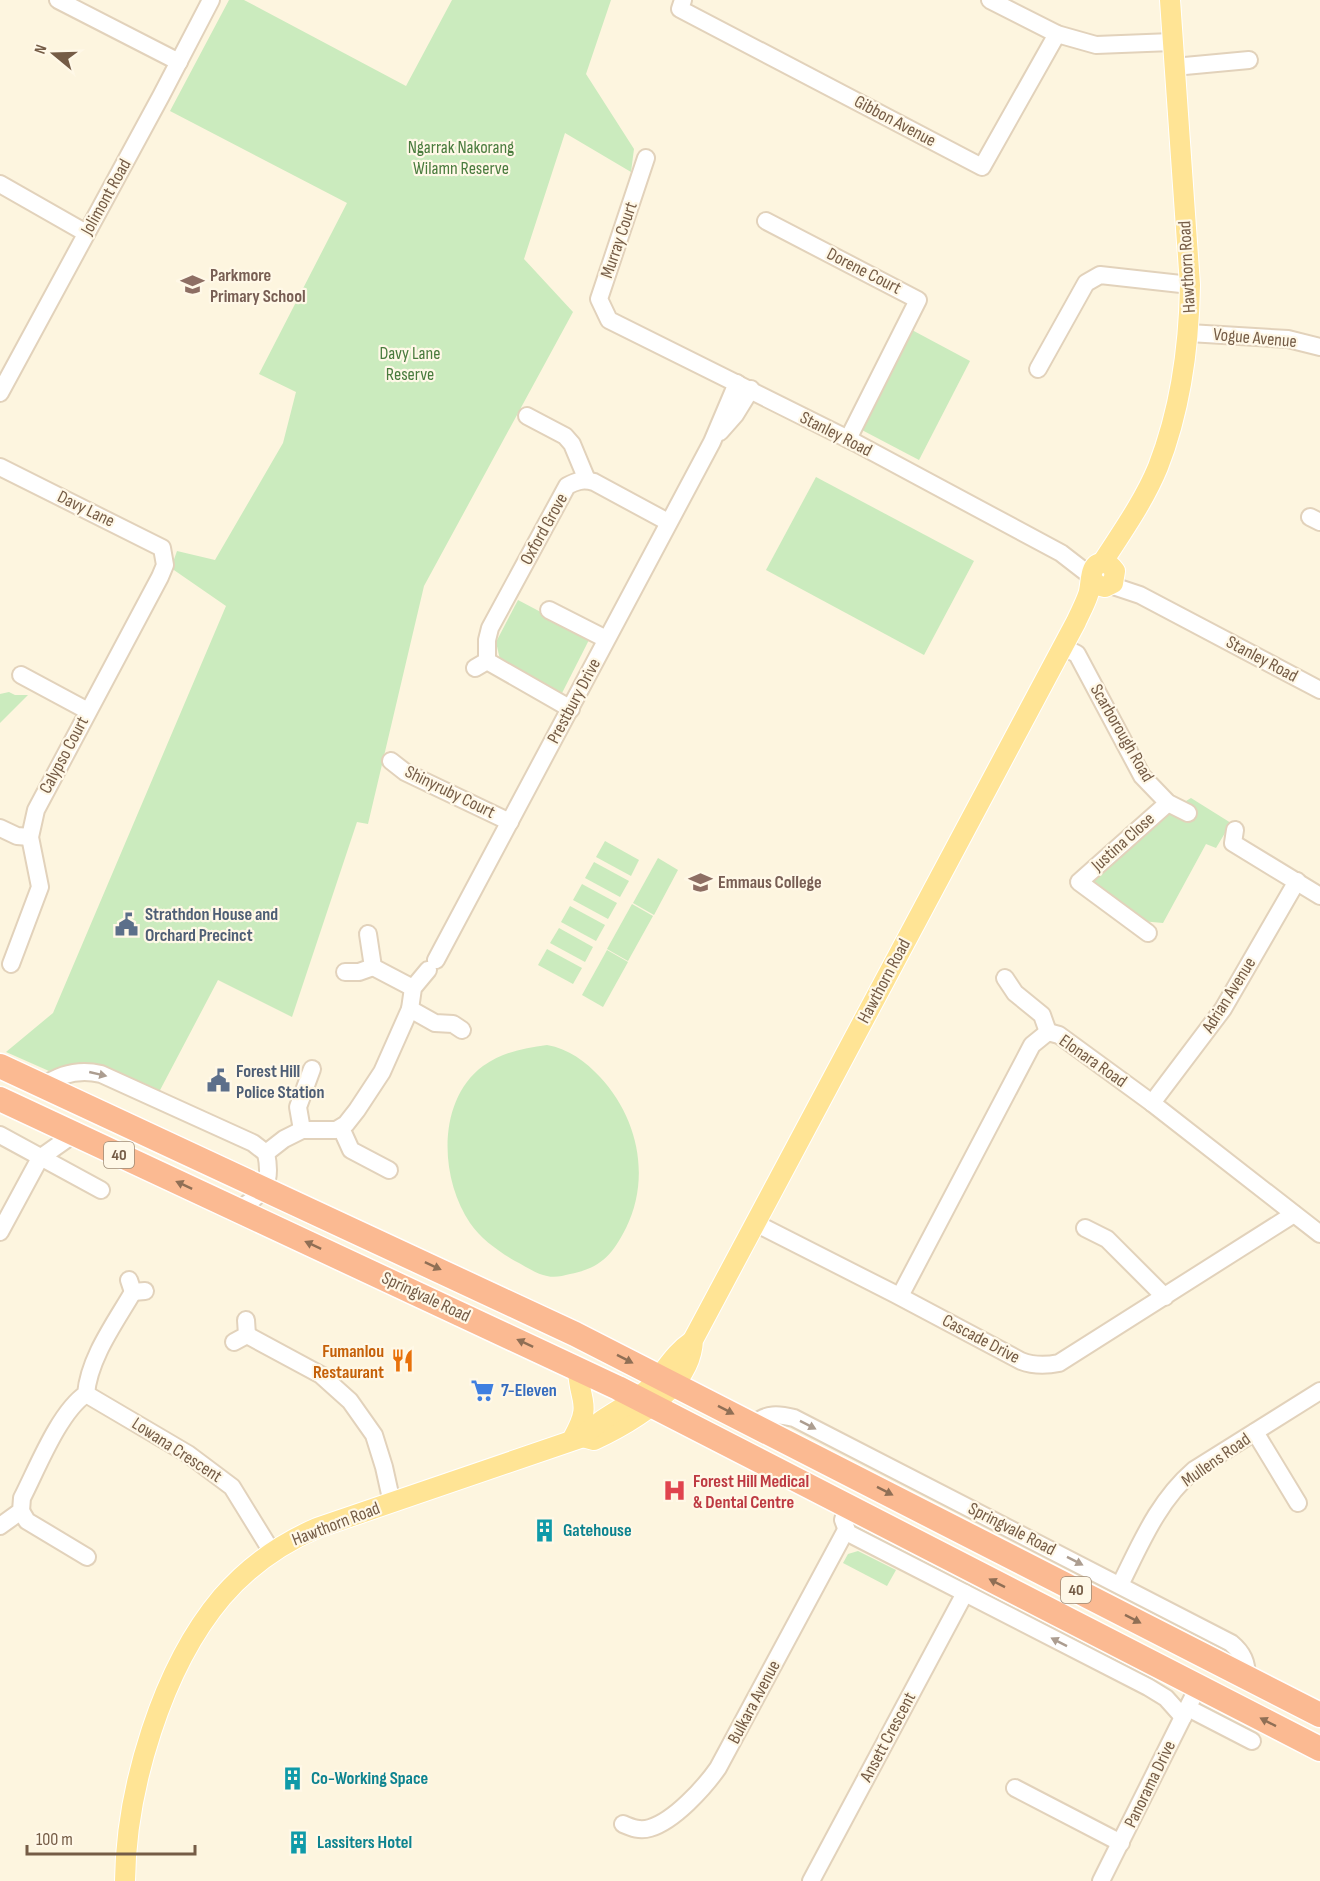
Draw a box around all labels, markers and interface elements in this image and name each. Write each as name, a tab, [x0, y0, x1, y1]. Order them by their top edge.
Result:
north arrow	[24, 24, 84, 84]
text: N	[31, 42, 52, 57]
street label: Gibbon Avenue	[851, 91, 939, 151]
park label: Ngarrak Nakorang Wilamn Reserve	[408, 137, 514, 179]
street label: Jolimont Road	[76, 155, 135, 239]
street label: Murray Court	[596, 199, 642, 281]
street label: Hawthorn Road	[1174, 220, 1200, 314]
street label: Dorene Court	[823, 243, 905, 299]
place label: Parkmore Primary School	[210, 265, 306, 307]
school or university icon: Parkmore Primary School	[179, 272, 205, 298]
street label: Vogue Avenue	[1212, 324, 1298, 352]
park label: Davy Lane Reserve	[380, 343, 440, 385]
street label: Stanley Road	[796, 407, 876, 461]
street label: Davy Lane	[54, 486, 118, 532]
street label: Oxford Grove	[516, 490, 572, 568]
street label: Stanley Road	[1223, 631, 1301, 687]
street label: Prestbury Drive	[543, 655, 605, 747]
street label: Scarborough Road	[1086, 680, 1158, 786]
street label: Calypso Court	[35, 712, 93, 797]
street label: Shinyruby Court	[402, 761, 499, 823]
street label: Justina Close	[1087, 808, 1159, 876]
school or university icon: Emmaus College	[687, 869, 713, 895]
place label: Emmaus College	[718, 872, 822, 893]
place label: Strathdon House and Orchard Precinct	[145, 904, 278, 946]
public building icon: Strathdon House and Orchard Precinct	[114, 911, 140, 937]
street label: Hawthorn Road	[853, 935, 915, 1027]
street label: Adrian Avenue	[1197, 953, 1260, 1037]
street label: Elonara Road	[1055, 1030, 1131, 1092]
place label: Forest Hill Police Station	[236, 1061, 324, 1103]
public building icon: Forest Hill Police Station	[205, 1068, 231, 1094]
one-way arrow	[89, 1070, 108, 1079]
road number: 40	[104, 1142, 134, 1168]
one-way arrow	[176, 1181, 193, 1190]
one-way arrow	[305, 1240, 322, 1249]
one-way arrow	[424, 1262, 441, 1271]
street label: Springvale Road	[378, 1267, 474, 1327]
street label: Cascade Drive	[939, 1310, 1023, 1368]
one-way arrow	[517, 1339, 534, 1348]
place label: Fumanlou Restaurant	[313, 1341, 384, 1383]
restaurant icon: Fumanlou Restaurant	[389, 1348, 415, 1374]
one-way arrow	[616, 1354, 633, 1364]
supermarket icon: 7-Eleven	[470, 1377, 496, 1403]
place label: 7-Eleven	[501, 1380, 557, 1401]
one-way arrow	[718, 1405, 735, 1415]
street label: Lowana Crescent	[128, 1413, 226, 1487]
one-way arrow	[799, 1420, 816, 1429]
street label: Mullens Road	[1178, 1429, 1254, 1491]
place label: Forest Hill Medical & Dental Centre	[693, 1471, 809, 1513]
hospital icon: Forest Hill Medical & Dental Centre	[662, 1478, 688, 1504]
one-way arrow	[876, 1486, 893, 1496]
street label: Hawthorn Road	[289, 1498, 383, 1550]
street label: Springvale Road	[965, 1498, 1059, 1560]
building icon: Gatehouse	[532, 1517, 558, 1543]
place label: Gatehouse	[563, 1520, 632, 1541]
one-way arrow	[1066, 1557, 1083, 1566]
road number: 40	[1061, 1577, 1091, 1603]
one-way arrow	[988, 1578, 1005, 1588]
one-way arrow	[1124, 1614, 1141, 1624]
one-way arrow	[1050, 1637, 1067, 1646]
street label: Bulkara Avenue	[723, 1657, 785, 1747]
street label: Ansett Crescent	[855, 1688, 921, 1786]
one-way arrow	[1259, 1717, 1276, 1727]
street label: Panorama Drive	[1120, 1737, 1180, 1831]
building icon: Co-Working Space	[280, 1765, 306, 1791]
place label: Co-Working Space	[311, 1768, 428, 1789]
scale bar	[27, 1818, 195, 1856]
text: 100 m	[36, 1829, 73, 1850]
building icon: Lassiters Hotel	[286, 1829, 312, 1855]
place label: Lassiters Hotel	[317, 1832, 412, 1853]

